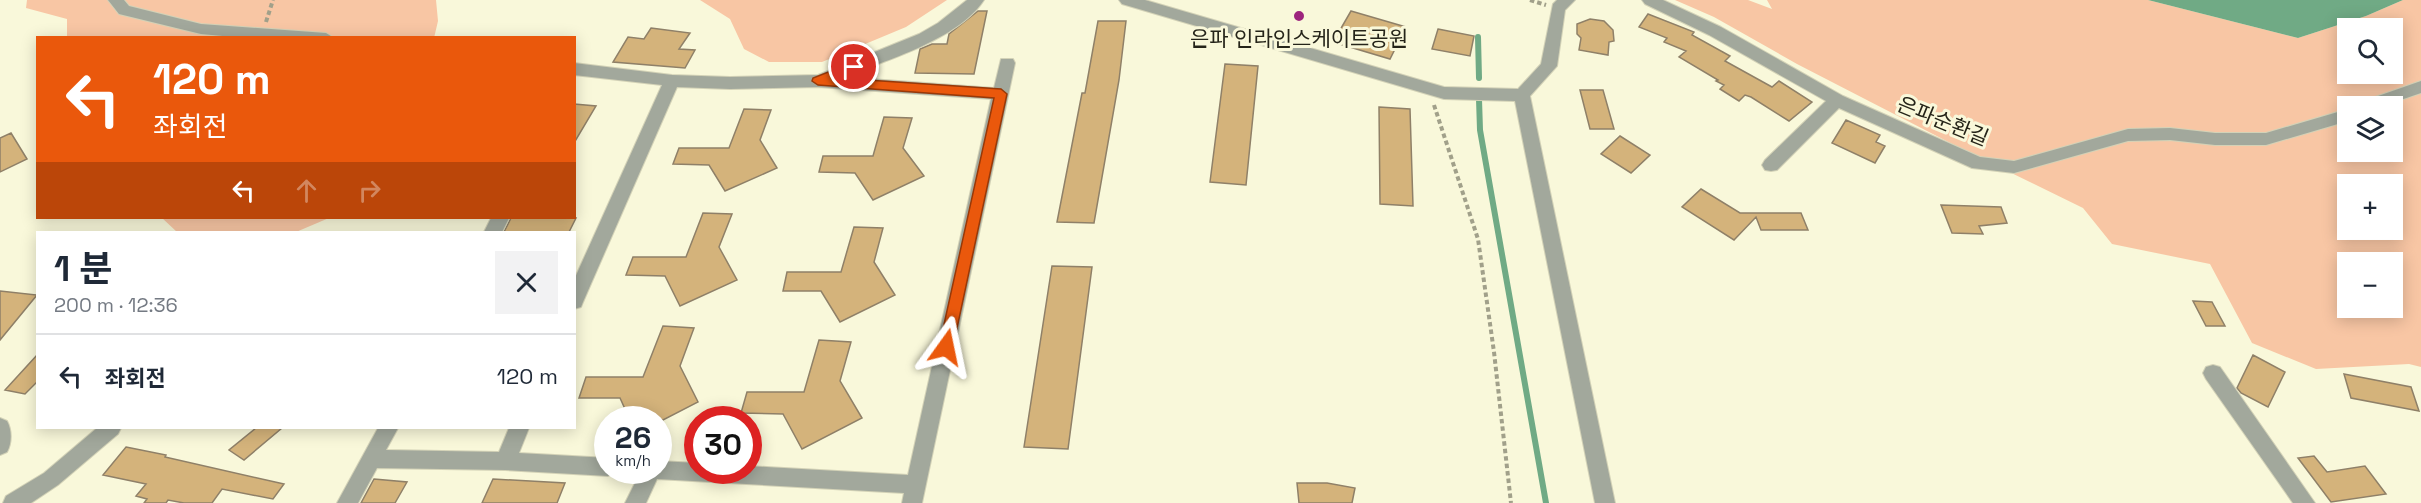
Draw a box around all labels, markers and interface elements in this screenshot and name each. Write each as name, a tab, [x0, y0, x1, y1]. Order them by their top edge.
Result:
marker: 은파 인라인스케이트공원	[1292, 9, 1306, 23]
map controls	[2337, 18, 2403, 318]
button: search	[2337, 18, 2403, 84]
place label: 은파 인라인스케이트공원	[1190, 25, 1408, 52]
pin	[828, 41, 879, 92]
icon: arrive	[837, 50, 870, 83]
text: 120 m	[153, 53, 271, 106]
icon: left	[54, 60, 132, 138]
street label: 은파순환길	[1893, 90, 1993, 152]
button: layers	[2337, 96, 2403, 162]
text: 좌회전	[153, 109, 228, 144]
icon: left	[227, 174, 260, 207]
icon: ahead	[290, 174, 323, 207]
icon: right	[353, 174, 386, 207]
button: +	[2337, 174, 2403, 240]
text: 1 분	[54, 246, 113, 292]
button: close	[495, 251, 558, 314]
button: −	[2337, 252, 2403, 318]
text: 200 m · 12:36	[54, 292, 178, 318]
position arrow	[914, 315, 978, 379]
icon: left	[54, 360, 87, 393]
text: 120 m	[497, 362, 558, 390]
text: 좌회전	[105, 364, 166, 392]
speed limit sign: 30	[684, 406, 762, 484]
text: 26	[615, 418, 651, 457]
text: km/h	[615, 451, 651, 470]

